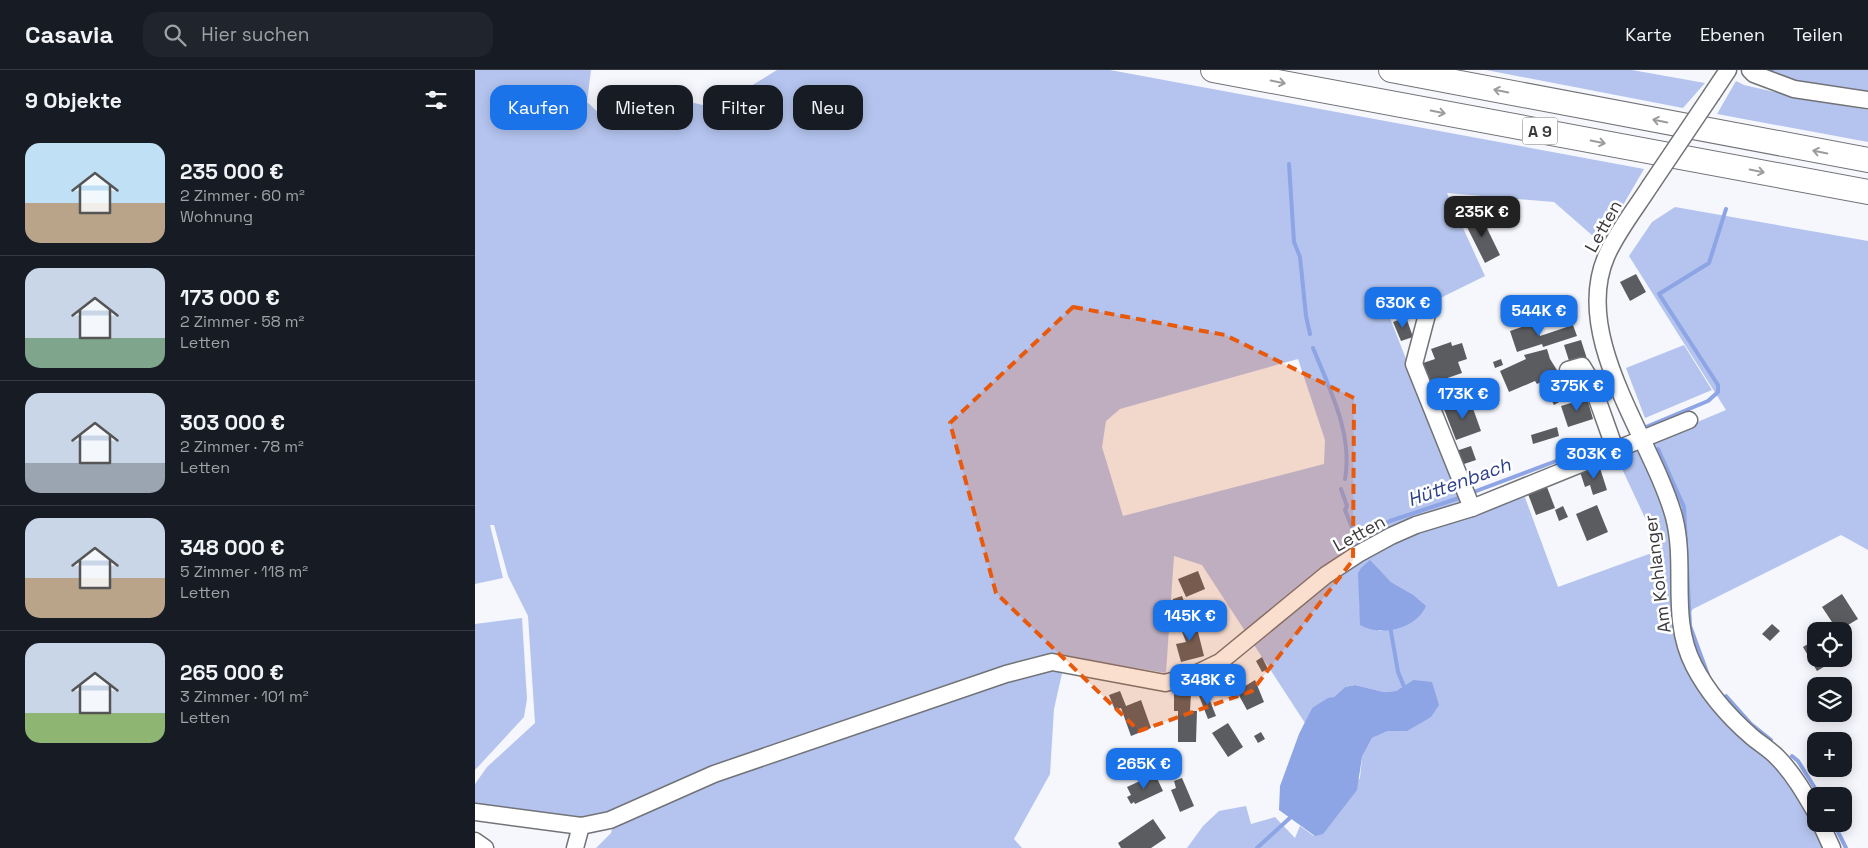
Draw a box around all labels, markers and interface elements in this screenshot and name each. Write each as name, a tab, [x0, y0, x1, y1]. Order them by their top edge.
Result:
search box	[143, 12, 493, 57]
text: Casavia	[25, 19, 113, 50]
icon: search	[161, 21, 189, 49]
text: Hier suchen	[201, 22, 309, 47]
text: Karte	[1625, 23, 1672, 46]
text: Ebenen	[1700, 23, 1765, 46]
text: Teilen	[1793, 23, 1843, 46]
one-way arrow	[1270, 78, 1286, 88]
chip: Kaufen	[490, 85, 587, 130]
chip: Mieten	[597, 85, 693, 130]
chip: Filter	[703, 85, 783, 130]
chip: Neu	[793, 85, 863, 130]
one-way arrow	[1493, 85, 1509, 95]
icon: filters	[422, 86, 450, 114]
text: 9 Objekte	[25, 87, 122, 114]
one-way arrow	[1429, 108, 1445, 117]
one-way arrow	[1653, 116, 1669, 126]
road number: A 9	[1523, 118, 1557, 144]
one-way arrow	[1589, 137, 1605, 147]
one-way arrow	[1812, 146, 1828, 156]
text: 235 000 €	[180, 158, 284, 185]
icon: home	[65, 163, 125, 223]
one-way arrow	[1749, 167, 1765, 177]
text: 2 Zimmer · 60 m²	[180, 185, 305, 206]
pin: 235K €	[1441, 196, 1523, 238]
street label: Letten	[1579, 196, 1627, 256]
text: 235K €	[1455, 201, 1509, 222]
text: Wohnung	[180, 206, 253, 227]
text: 173 000 €	[180, 284, 280, 311]
pin: 630K €	[1362, 286, 1444, 329]
icon: home	[65, 288, 125, 348]
text: 630K €	[1376, 292, 1430, 313]
pin: 544K €	[1498, 294, 1580, 337]
text: 544K €	[1512, 300, 1566, 321]
text: 2 Zimmer · 58 m²	[180, 311, 304, 332]
text: Letten	[180, 332, 230, 353]
pin: 375K €	[1536, 370, 1618, 412]
text: 375K €	[1550, 375, 1604, 396]
pin: 173K €	[1422, 378, 1504, 420]
text: 173K €	[1438, 383, 1488, 404]
text: 303 000 €	[180, 409, 285, 436]
icon: home	[65, 413, 125, 473]
text: 2 Zimmer · 78 m²	[180, 436, 304, 457]
pin: 303K €	[1553, 438, 1635, 480]
text: 303K €	[1567, 443, 1621, 464]
water label: Hüttenbach	[1404, 452, 1514, 512]
text: Letten	[180, 457, 230, 478]
street label: Letten	[1329, 509, 1389, 557]
street label: Am Kohlanger	[1638, 513, 1676, 634]
text: 348 000 €	[180, 534, 284, 561]
icon: home	[65, 538, 125, 598]
text: 5 Zimmer · 118 m²	[180, 561, 308, 582]
text: Letten	[180, 582, 230, 603]
pin: 145K €	[1149, 600, 1231, 642]
text: 145K €	[1164, 605, 1216, 626]
map controls	[1807, 622, 1852, 832]
button: locate	[1807, 622, 1852, 667]
text: 265 000 €	[180, 659, 284, 686]
icon: home	[65, 663, 125, 723]
pin: 348K €	[1167, 664, 1249, 706]
text: 348K €	[1181, 669, 1235, 690]
button: layers	[1807, 677, 1852, 722]
text: 3 Zimmer · 101 m²	[180, 686, 309, 707]
text: Letten	[180, 707, 230, 728]
button: +	[1807, 732, 1852, 777]
pin: 265K €	[1103, 748, 1185, 790]
text: 265K €	[1117, 753, 1171, 774]
button: −	[1807, 787, 1852, 832]

